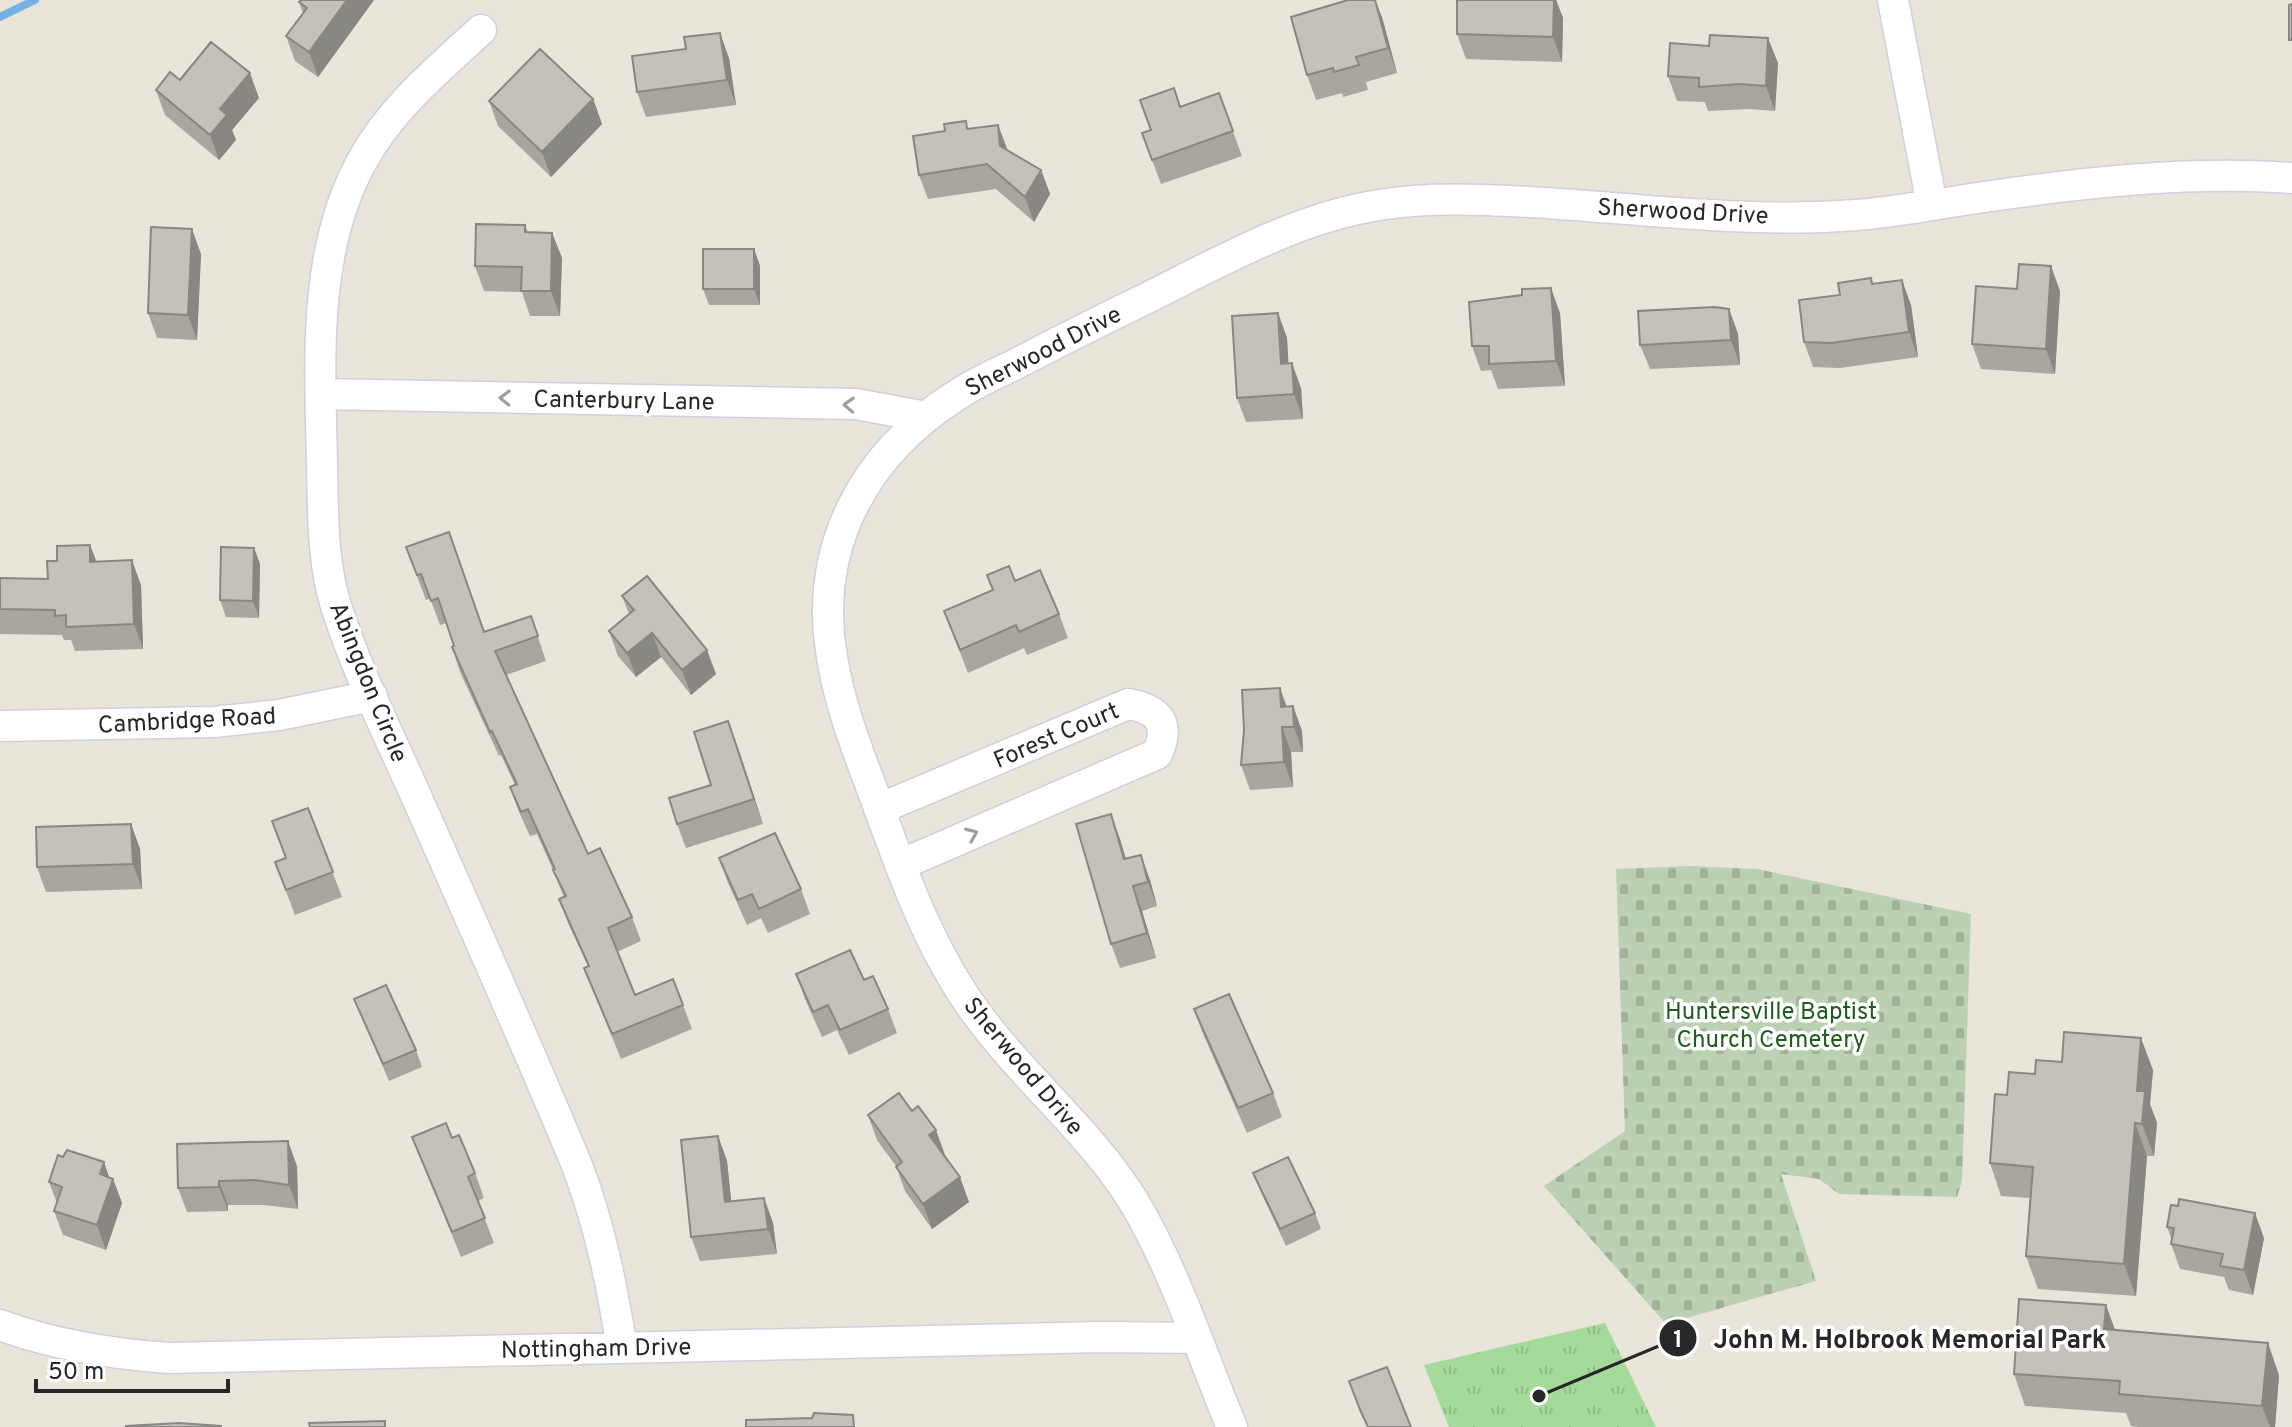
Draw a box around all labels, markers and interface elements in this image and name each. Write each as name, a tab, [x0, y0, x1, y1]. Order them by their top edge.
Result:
street label: Sherwood Drive	[1597, 194, 1769, 232]
street label: Sherwood Drive	[961, 301, 1127, 405]
street label: Canterbury Lane	[533, 385, 715, 419]
one-way arrow	[498, 389, 511, 407]
one-way arrow	[842, 396, 855, 413]
street label: Abingdon Circle	[321, 598, 413, 767]
street label: Forest Court	[989, 697, 1124, 777]
street label: Cambridge Road	[97, 702, 277, 742]
one-way arrow	[964, 828, 978, 844]
street label: Sherwood Drive	[956, 992, 1089, 1143]
park label: Huntersville Baptist Church Cemetery	[1665, 998, 1877, 1056]
callout: John M. Holbrook Memorial Park	[1658, 1313, 2122, 1363]
text: John M. Holbrook Memorial Park	[1714, 1325, 2106, 1358]
text: 1	[1673, 1326, 1683, 1356]
street label: Nottingham Drive	[501, 1333, 691, 1367]
scale bar	[36, 1343, 228, 1393]
text: 50 m	[48, 1358, 104, 1388]

